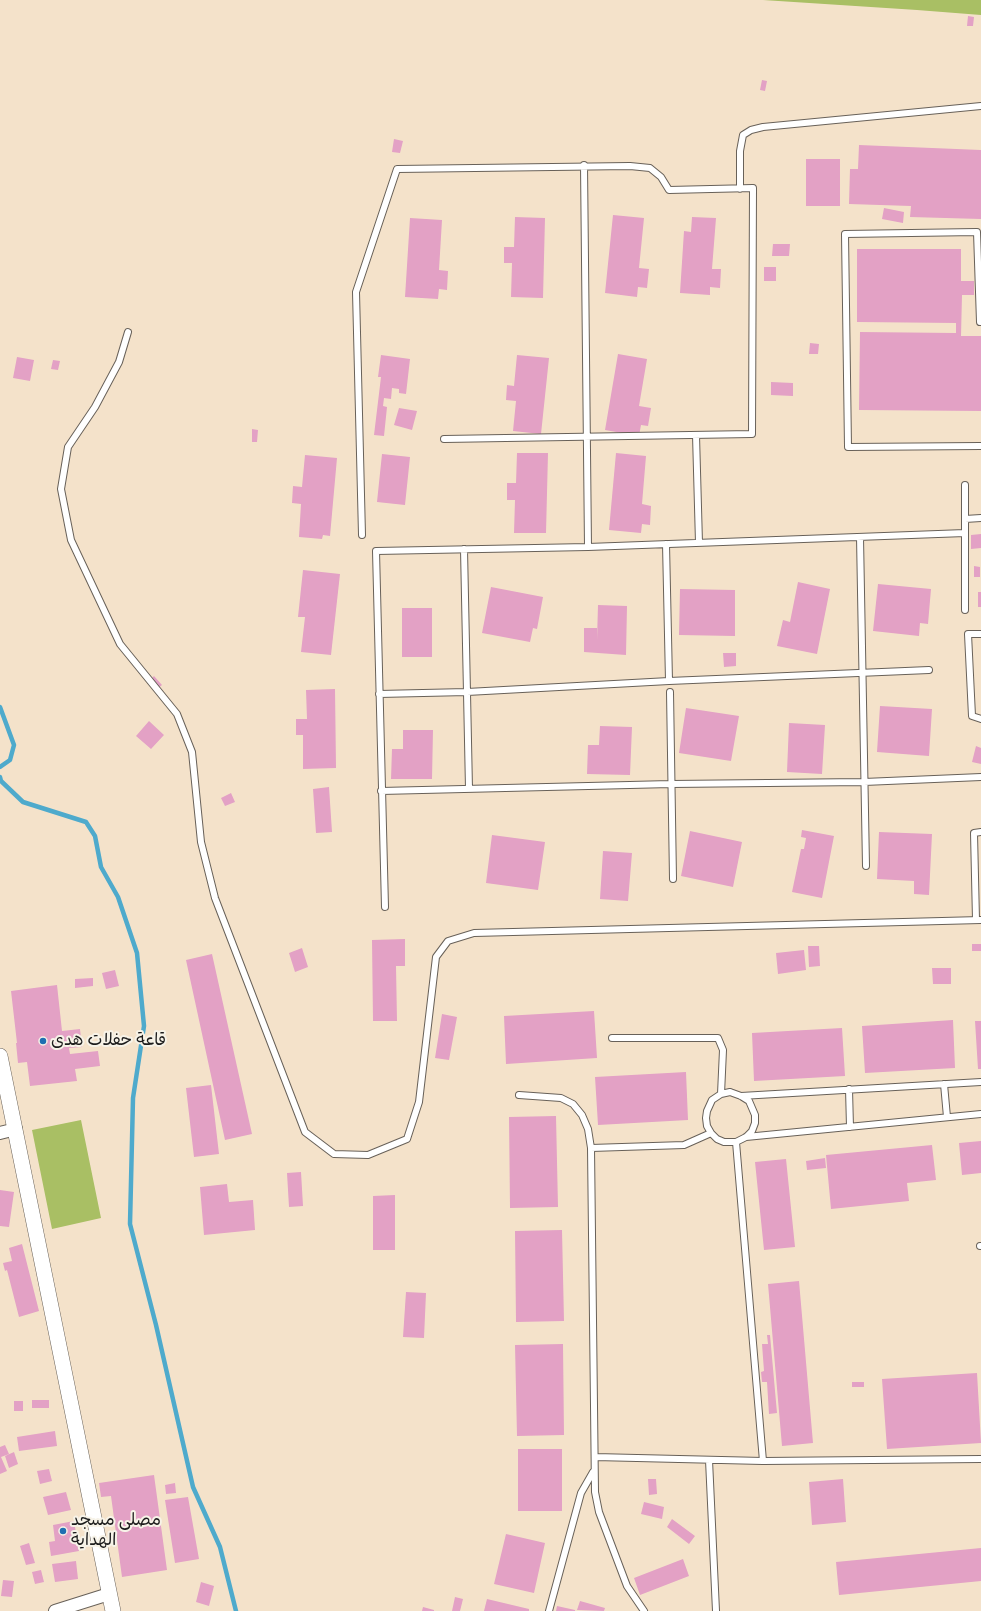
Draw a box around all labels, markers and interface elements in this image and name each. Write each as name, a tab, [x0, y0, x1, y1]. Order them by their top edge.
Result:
place label: قاعة حفلات هدى	[51, 1031, 166, 1051]
marker: قاعة حفلات هدى	[38, 1036, 48, 1046]
place label: مصلى مسجد الهداية	[71, 1511, 161, 1551]
marker: مصلى مسجد الهداية	[58, 1526, 68, 1536]

